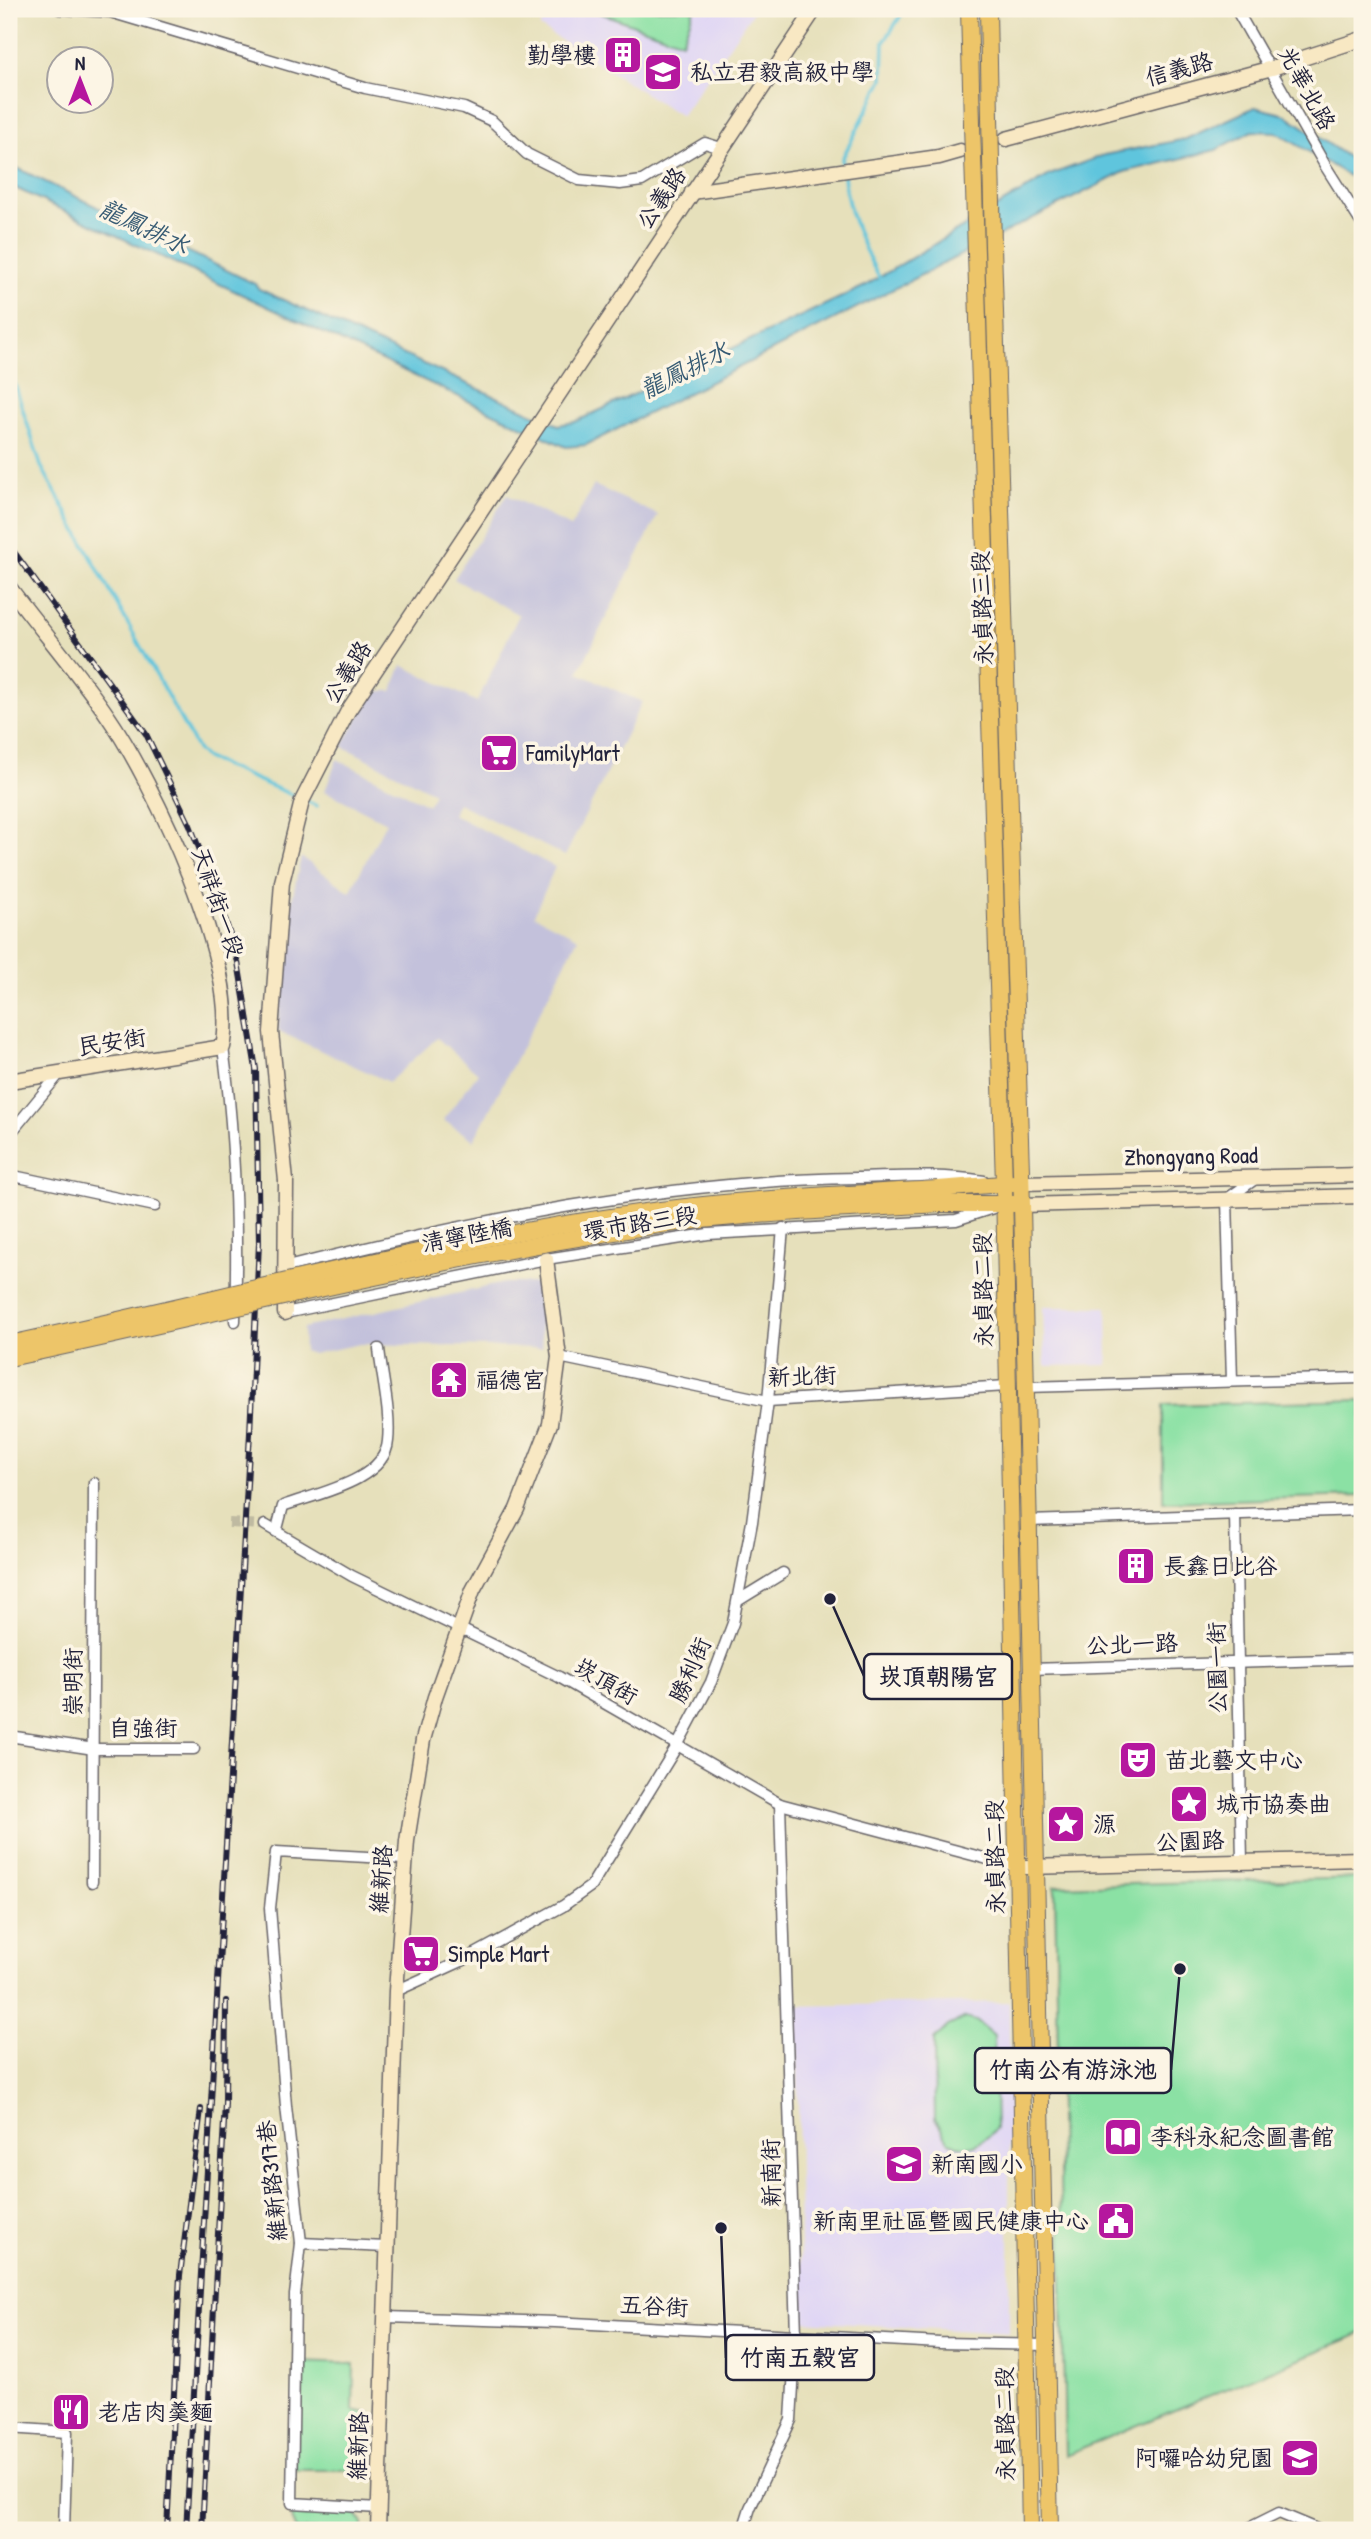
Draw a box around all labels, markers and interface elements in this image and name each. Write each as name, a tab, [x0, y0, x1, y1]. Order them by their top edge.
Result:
building icon: 勤學樓	[602, 34, 644, 76]
place label: 勤學樓	[527, 39, 596, 70]
street label: 光華北路	[1272, 40, 1343, 136]
street label: 信義路	[1142, 45, 1216, 92]
north arrow	[46, 46, 116, 116]
text: N	[75, 50, 85, 76]
school or university icon: 私立君毅高級中學	[642, 51, 684, 93]
place label: 私立君毅高級中學	[690, 56, 874, 87]
street label: 公義路	[628, 160, 693, 235]
water label: 龍鳳排水	[94, 191, 196, 261]
water label: 龍鳳排水	[635, 333, 735, 405]
street label: 永貞路三段	[964, 550, 999, 666]
street label: 公義路	[315, 634, 378, 709]
supermarket icon: FamilyMart	[478, 732, 520, 774]
place label: FamilyMart	[525, 737, 621, 768]
street label: 天祥街一段	[185, 842, 252, 961]
street label: 民安街	[75, 1021, 148, 1062]
street label: Zhongyang Road	[1124, 1139, 1258, 1172]
street label: 環市路三段	[581, 1198, 699, 1247]
street label: 清寧陸橋	[419, 1211, 515, 1259]
street label: 永貞路二段	[966, 1232, 999, 1348]
temple icon: 福德宮	[428, 1359, 470, 1401]
street label: 新北街	[767, 1359, 837, 1392]
place label: 福德宮	[476, 1364, 545, 1395]
building icon: 長鑫日比谷	[1115, 1545, 1157, 1587]
place label: 長鑫日比谷	[1163, 1550, 1278, 1581]
street label: 公園一街	[1200, 1622, 1233, 1714]
street label: 公北一路	[1085, 1626, 1178, 1661]
street label: 勝利街	[661, 1632, 718, 1708]
street label: 崇明街	[57, 1648, 88, 1717]
street label: 崁頂街	[569, 1650, 644, 1711]
callout: 崁頂朝陽宮	[864, 1654, 1012, 1699]
text: 崁頂朝陽宮	[878, 1660, 998, 1692]
street label: 自強街	[109, 1712, 178, 1743]
theatre icon: 苗北藝文中心	[1117, 1739, 1159, 1781]
place label: 苗北藝文中心	[1165, 1744, 1303, 1775]
place icon: 城市協奏曲	[1168, 1783, 1210, 1825]
place label: 城市協奏曲	[1216, 1788, 1331, 1819]
street label: 永貞路二段	[978, 1799, 1011, 1915]
place icon: 源	[1045, 1803, 1087, 1845]
place label: 源	[1093, 1808, 1116, 1839]
street label: 公園路	[1155, 1824, 1225, 1857]
street label: 維新路	[363, 1843, 398, 1914]
supermarket icon: Simple Mart	[400, 1933, 442, 1975]
place label: Simple Mart	[448, 1938, 550, 1969]
callout: 竹南公有游泳池	[975, 2048, 1171, 2093]
text: 竹南公有游泳池	[989, 2053, 1157, 2085]
library icon: 李科永紀念圖書館	[1102, 2116, 1144, 2158]
street label: 維新路317巷	[250, 2118, 293, 2243]
place label: 李科永紀念圖書館	[1150, 2121, 1334, 2152]
street label: 新南街	[754, 2138, 787, 2208]
school or university icon: 新南國小	[883, 2143, 925, 2185]
place label: 新南國小	[931, 2148, 1023, 2179]
public building icon: 新南里社區暨國民健康中心	[1095, 2200, 1137, 2242]
place label: 新南里社區暨國民健康中心	[813, 2205, 1089, 2236]
street label: 五谷街	[619, 2288, 689, 2323]
callout: 竹南五穀宮	[726, 2335, 874, 2380]
text: 竹南五穀宮	[740, 2341, 860, 2373]
street label: 永貞路二段	[988, 2366, 1021, 2482]
restaurant icon: 老店肉羮麵	[50, 2391, 92, 2433]
place label: 老店肉羮麵	[98, 2396, 213, 2427]
street label: 維新路	[341, 2411, 374, 2481]
school or university icon: 阿囉哈幼兒園	[1279, 2437, 1321, 2479]
place label: 阿囉哈幼兒園	[1135, 2442, 1273, 2473]

